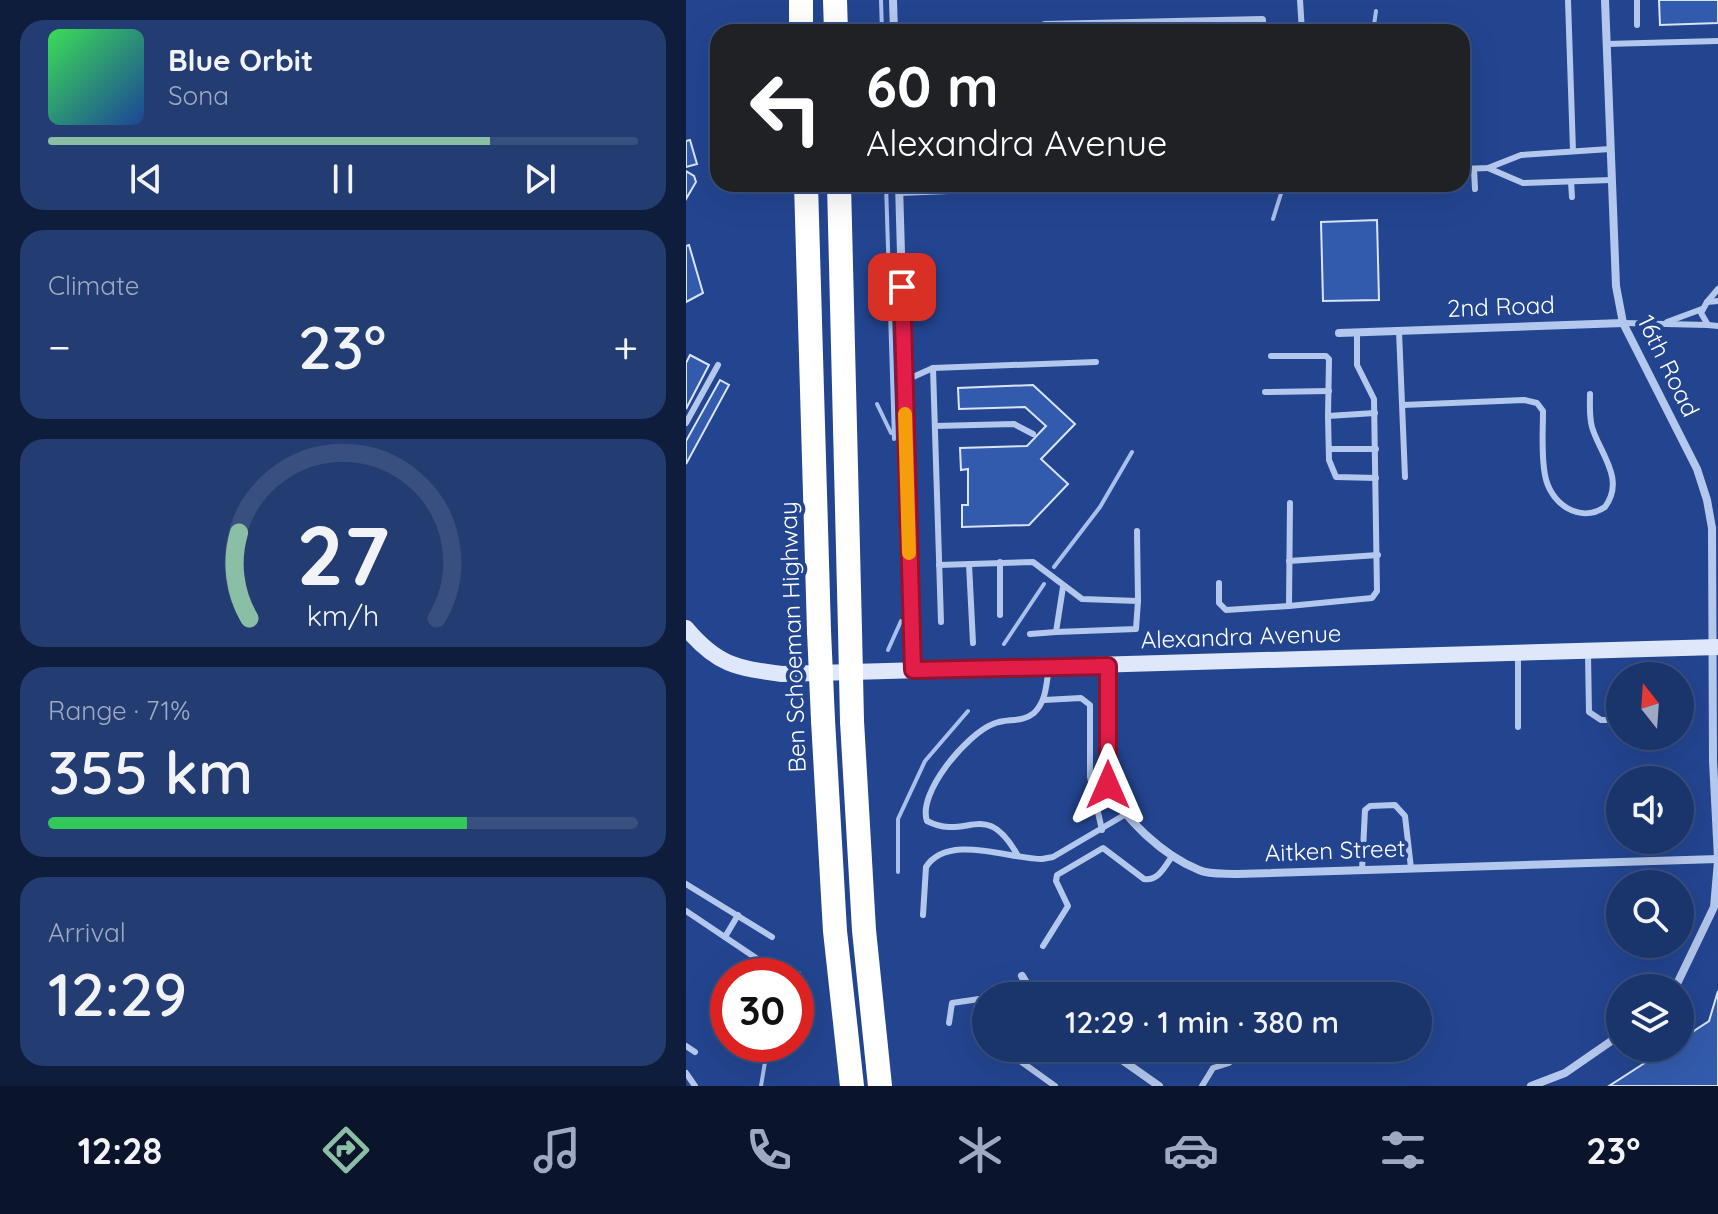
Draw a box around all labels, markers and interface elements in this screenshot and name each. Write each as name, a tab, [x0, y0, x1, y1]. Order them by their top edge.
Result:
text: Blue Orbit	[168, 41, 313, 79]
text: 60 m	[866, 51, 999, 121]
icon: left	[734, 56, 838, 160]
text: Sona	[168, 79, 229, 112]
text: Alexandra Avenue	[866, 120, 1167, 165]
icon: previous	[124, 157, 168, 201]
icon: pause	[321, 157, 365, 201]
icon: next	[518, 157, 562, 201]
pin	[868, 253, 936, 321]
icon: arrive	[880, 265, 924, 309]
text: Climate	[48, 269, 139, 302]
street label: 2nd Road	[1447, 289, 1555, 323]
text: 23°	[298, 309, 386, 384]
street label: 16th Road	[1631, 310, 1706, 421]
text: −	[48, 319, 71, 374]
text: +	[613, 319, 638, 374]
street label: Ben Schoeman Highway	[772, 501, 812, 773]
text: 27	[296, 502, 390, 606]
text: km/h	[307, 597, 379, 633]
street label: Alexandra Avenue	[1140, 618, 1342, 654]
north arrow	[1606, 662, 1694, 750]
map controls	[1606, 662, 1694, 1062]
text: Range · 71%	[48, 694, 190, 727]
text: 355 km	[48, 734, 253, 809]
position arrow	[1066, 743, 1150, 827]
button: sound	[1606, 766, 1694, 854]
street label: Aitken Street	[1264, 833, 1406, 867]
button: search	[1606, 870, 1694, 958]
text: Arrival	[48, 916, 126, 949]
text: 12:29	[48, 956, 187, 1031]
speed limit sign: 30	[710, 958, 814, 1062]
button: layers	[1606, 974, 1694, 1062]
text: 12:29 · 1 min · 380 m	[1065, 1003, 1339, 1041]
icon: directions	[318, 1122, 374, 1178]
icon: music	[529, 1122, 585, 1178]
icon: phone	[741, 1122, 797, 1178]
icon: climate	[952, 1122, 1008, 1178]
icon: car	[1163, 1122, 1219, 1178]
icon: filters	[1375, 1122, 1431, 1178]
text: 12:28	[78, 1128, 162, 1173]
text: 23°	[1586, 1128, 1640, 1173]

